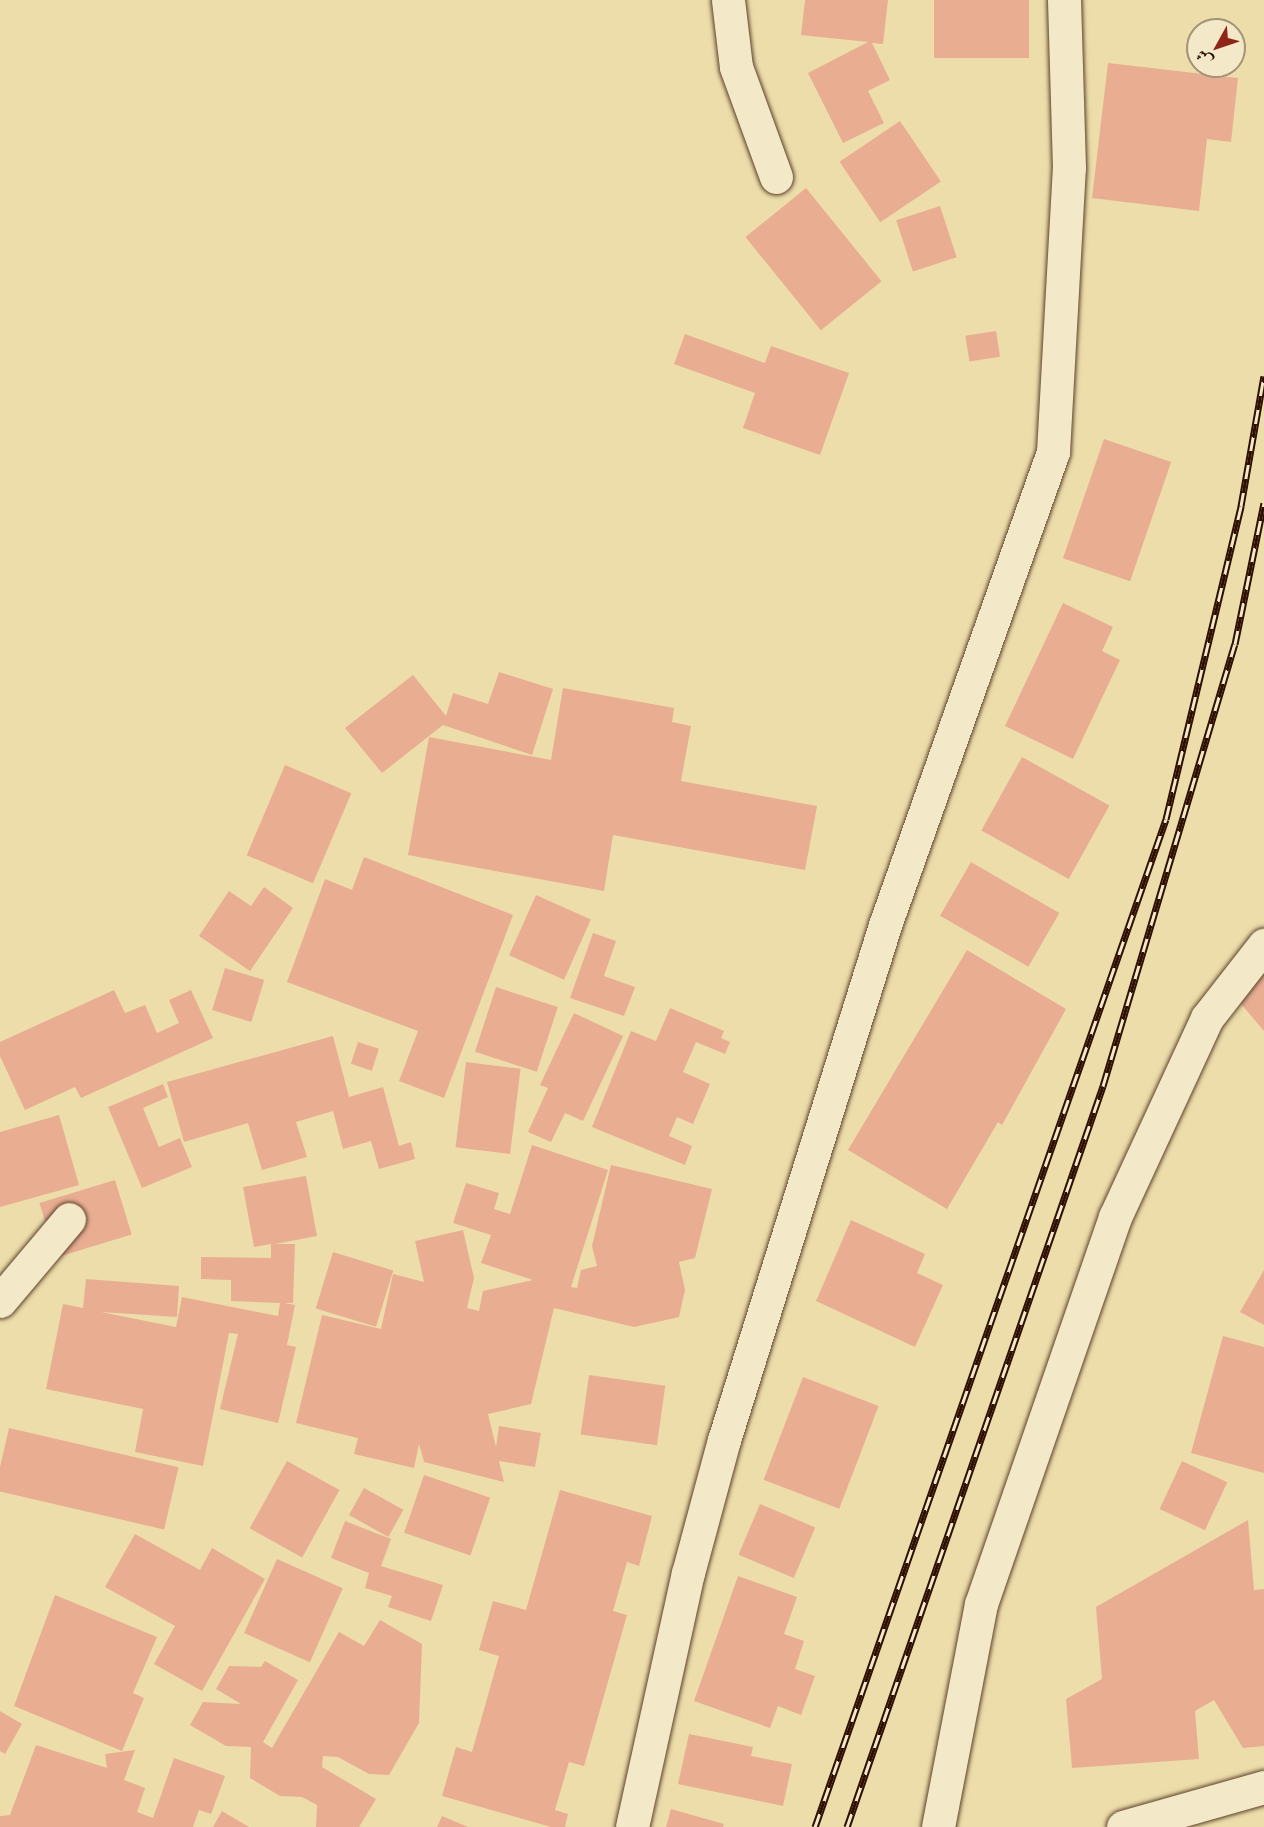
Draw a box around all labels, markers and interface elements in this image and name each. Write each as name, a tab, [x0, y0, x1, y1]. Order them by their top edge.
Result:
north arrow	[1186, 18, 1246, 78]
text: ش	[1189, 44, 1218, 72]

